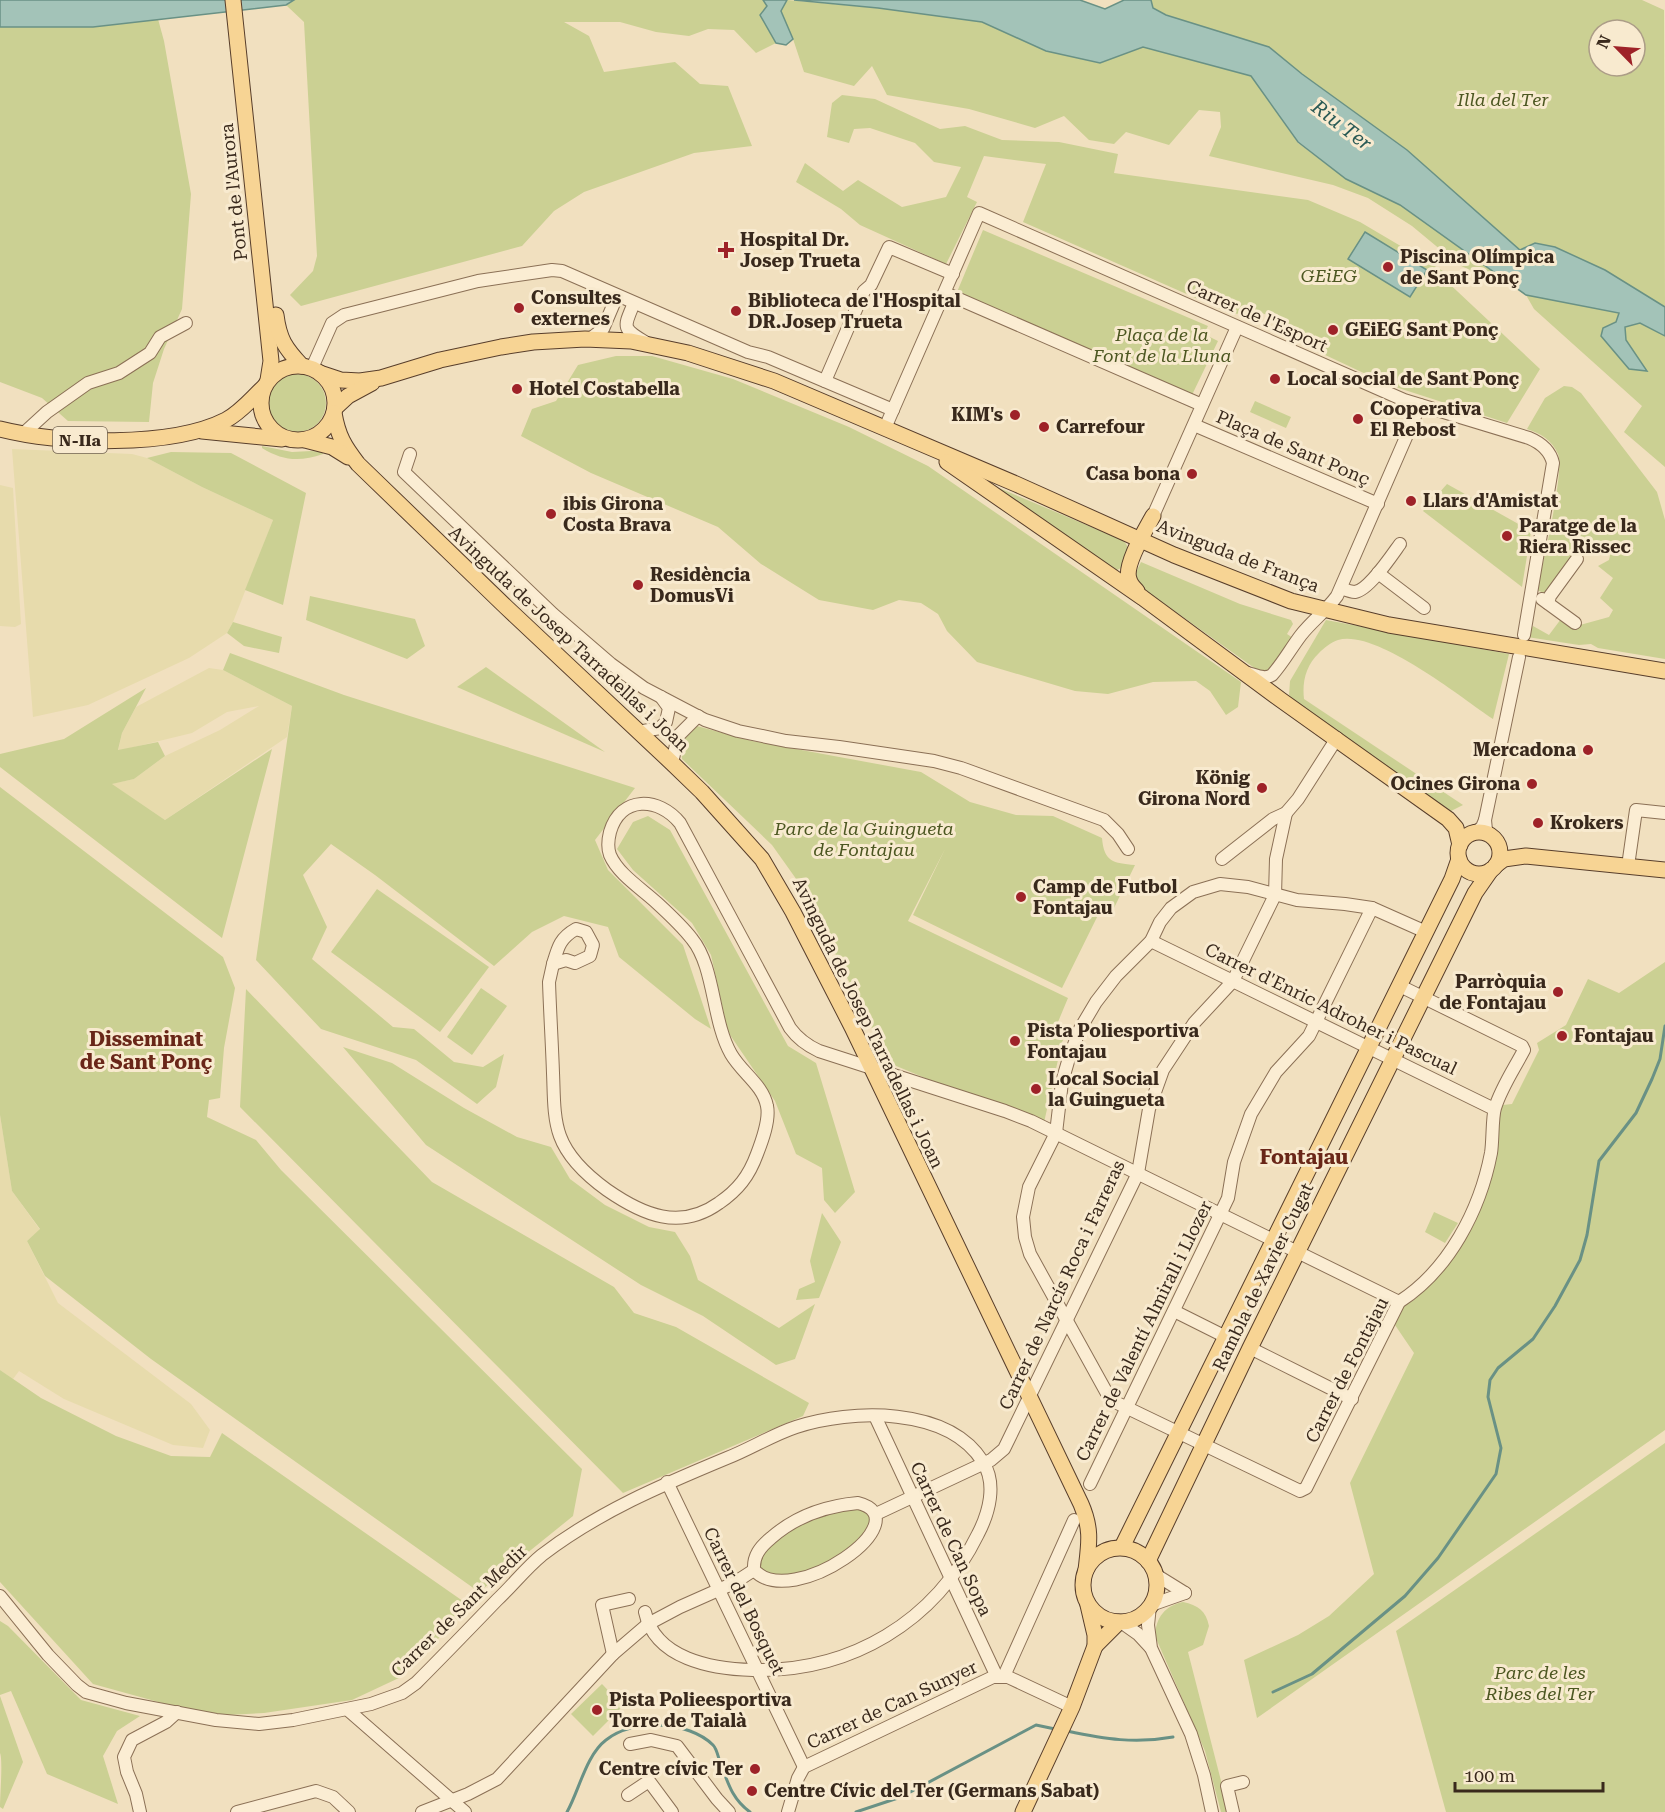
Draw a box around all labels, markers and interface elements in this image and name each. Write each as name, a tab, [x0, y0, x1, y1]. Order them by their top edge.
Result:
north arrow	[1587, 18, 1647, 78]
text: N	[1593, 32, 1615, 51]
park label: Illa del Ter	[1456, 89, 1549, 110]
water label: Riu Ter	[1306, 94, 1377, 156]
street label: Pont de l'Aurora	[216, 122, 251, 262]
place label: Hospital Dr. Josep Trueta	[740, 229, 861, 271]
marker: Hospital Dr. Josep Trueta	[717, 241, 735, 259]
place label: Piscina Olímpica de Sant Ponç	[1400, 246, 1555, 288]
marker: Piscina Olímpica de Sant Ponç	[1381, 260, 1395, 274]
park label: GEiEG	[1301, 265, 1357, 286]
street label: Carrer de l'Esport	[1183, 275, 1331, 356]
place label: Consultes externes	[531, 287, 621, 329]
place label: Biblioteca de l'Hospital DR.Josep Trueta	[748, 290, 961, 332]
marker: Consultes externes	[512, 301, 526, 315]
marker: Biblioteca de l'Hospital DR.Josep Trueta	[729, 304, 743, 318]
place label: GEiEG Sant Ponç	[1345, 319, 1499, 340]
marker: GEiEG Sant Ponç	[1326, 323, 1340, 337]
park label: Plaça de la Font de la Lluna	[1092, 324, 1231, 366]
place label: Local social de Sant Ponç	[1287, 368, 1519, 389]
marker: Local social de Sant Ponç	[1268, 372, 1282, 386]
place label: Hotel Costabella	[529, 378, 680, 399]
marker: Hotel Costabella	[510, 382, 524, 396]
place label: Cooperativa El Rebost	[1370, 398, 1482, 440]
place label: KIM's	[951, 404, 1003, 425]
street label: Plaça de Sant Ponç	[1213, 406, 1373, 489]
marker: KIM's	[1008, 408, 1022, 422]
marker: Cooperativa El Rebost	[1351, 412, 1365, 426]
place label: Carrefour	[1056, 416, 1145, 437]
marker: Carrefour	[1037, 420, 1051, 434]
road number: N-IIa	[53, 427, 107, 453]
place label: Casa bona	[1086, 463, 1180, 484]
marker: Casa bona	[1185, 467, 1199, 481]
place label: Llars d'Amistat	[1423, 490, 1558, 511]
place label: ibis Girona Costa Brava	[563, 493, 671, 535]
marker: Llars d'Amistat	[1404, 494, 1418, 508]
marker: ibis Girona Costa Brava	[544, 507, 558, 521]
street label: Avinguda de França	[1154, 515, 1323, 596]
place label: Paratge de la Riera Rissec	[1519, 515, 1637, 557]
street label: Avinguda de Josep Tarradellas i Joan	[445, 521, 694, 756]
marker: Paratge de la Riera Rissec	[1500, 529, 1514, 543]
place label: Residència DomusVi	[650, 564, 751, 606]
marker: Residència DomusVi	[631, 578, 645, 592]
place label: Mercadona	[1473, 739, 1576, 760]
marker: Mercadona	[1581, 743, 1595, 757]
place label: König Girona Nord	[1138, 767, 1251, 809]
place label: Ocines Girona	[1390, 773, 1520, 794]
marker: Ocines Girona	[1525, 777, 1539, 791]
marker: König Girona Nord	[1255, 781, 1269, 795]
place label: Krokers	[1550, 812, 1624, 833]
marker: Krokers	[1531, 816, 1545, 830]
park label: Parc de la Guingueta de Fontajau	[773, 818, 954, 860]
street label: Avinguda de Josep Tarradellas i Joan	[789, 874, 948, 1172]
place label: Camp de Futbol Fontajau	[1033, 876, 1177, 918]
marker: Camp de Futbol Fontajau	[1014, 890, 1028, 904]
street label: Carrer d'Enric Adroher i Pascual	[1202, 938, 1461, 1079]
place label: Parròquia de Fontajau	[1439, 971, 1546, 1013]
marker: Parròquia de Fontajau	[1551, 985, 1565, 999]
place label: Pista Poliesportiva Fontajau	[1027, 1020, 1199, 1062]
place label: Fontajau	[1574, 1025, 1654, 1046]
district label: Disseminat de Sant Ponç	[80, 1027, 213, 1074]
marker: Fontajau	[1555, 1029, 1569, 1043]
marker: Pista Poliesportiva Fontajau	[1008, 1034, 1022, 1048]
place label: Local Social la Guingueta	[1048, 1068, 1165, 1110]
marker: Local Social la Guingueta	[1029, 1082, 1043, 1096]
district label: Fontajau	[1260, 1145, 1348, 1169]
street label: Carrer de Narcís Roca i Farreras	[994, 1157, 1129, 1413]
street label: Rambla de Xavier Cugat	[1208, 1179, 1317, 1374]
street label: Carrer de Valentí Almirall i Llozer	[1071, 1197, 1216, 1465]
street label: Carrer de Fontajau	[1301, 1294, 1392, 1446]
street label: Carrer de Can Sopa	[906, 1458, 997, 1619]
street label: Carrer del Bosquet	[700, 1524, 789, 1678]
street label: Carrer de Sant Medir	[386, 1540, 531, 1681]
street label: Carrer de Can Sunyer	[803, 1656, 980, 1753]
park label: Parc de les Ribes del Ter	[1484, 1662, 1595, 1704]
place label: Pista Polieesportiva Torre de Taialà	[609, 1689, 792, 1731]
marker: Pista Polieesportiva Torre de Taialà	[590, 1703, 604, 1717]
scale bar	[1455, 1755, 1604, 1793]
place label: Centre cívic Ter	[599, 1758, 743, 1779]
marker: Centre cívic Ter	[748, 1762, 762, 1776]
text: 100 m	[1464, 1765, 1515, 1786]
place label: Centre Cívic del Ter (Germans Sabat)	[764, 1780, 1099, 1801]
marker: Centre Cívic del Ter (Germans Sabat)	[745, 1784, 759, 1798]

